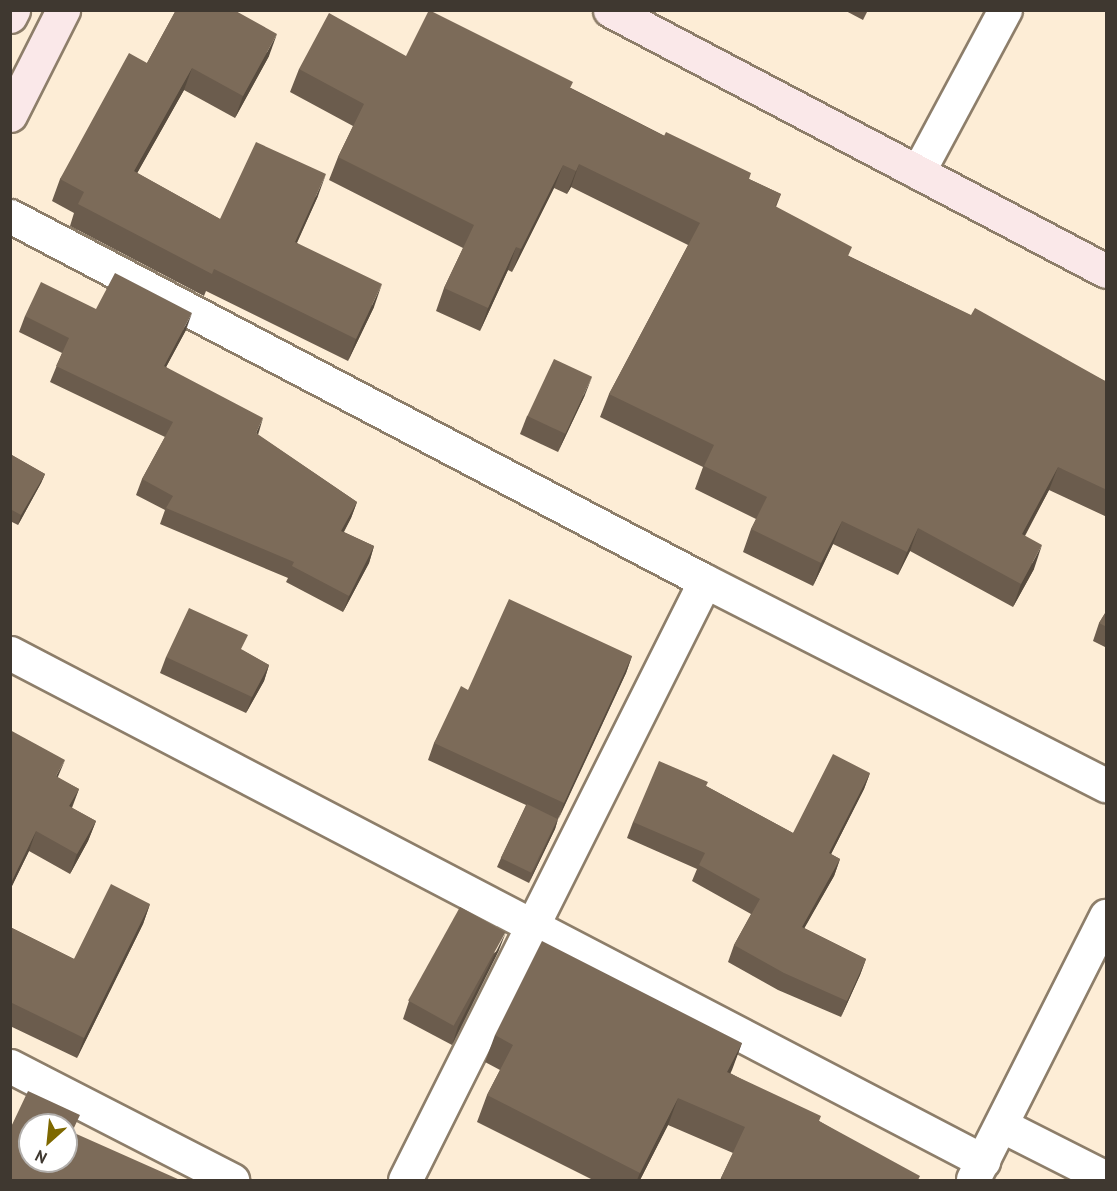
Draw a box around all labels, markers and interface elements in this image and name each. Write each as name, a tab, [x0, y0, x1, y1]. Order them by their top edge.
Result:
north arrow	[18, 1113, 78, 1173]
text: N	[32, 1146, 50, 1169]

